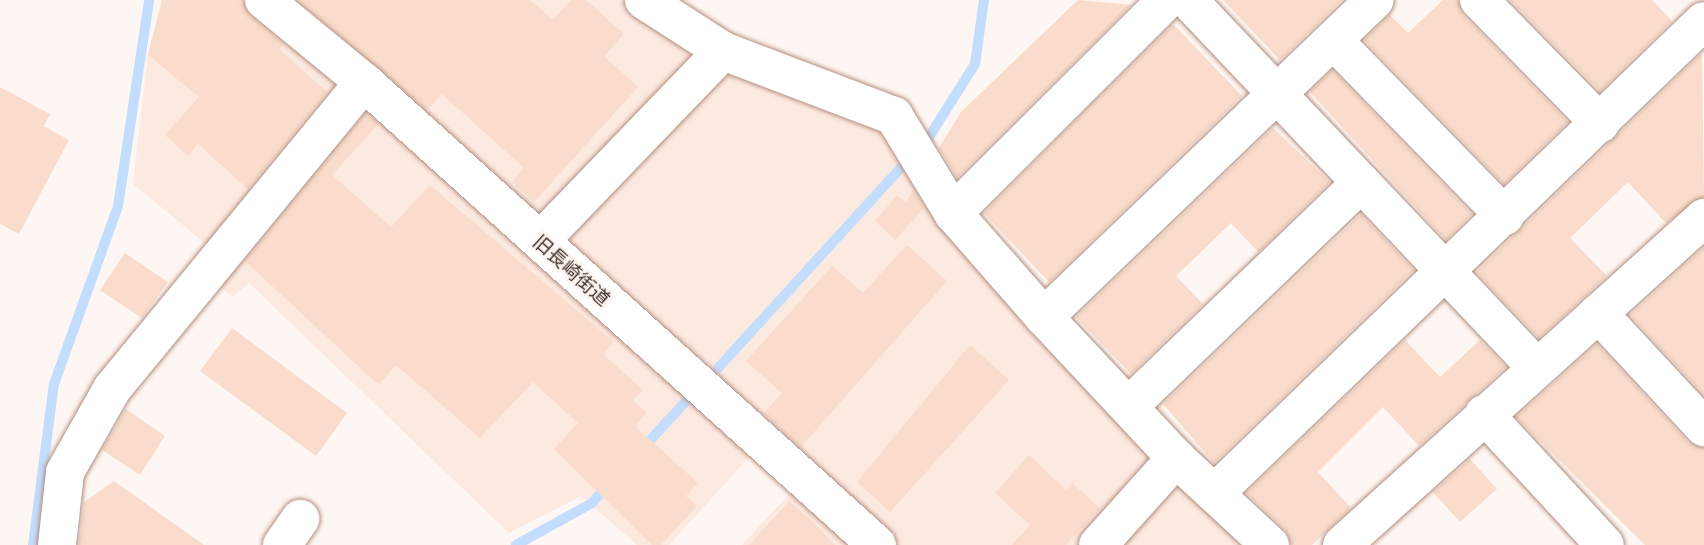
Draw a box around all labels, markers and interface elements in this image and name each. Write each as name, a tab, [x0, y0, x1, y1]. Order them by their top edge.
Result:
street label: 旧長崎街道	[529, 230, 615, 310]

